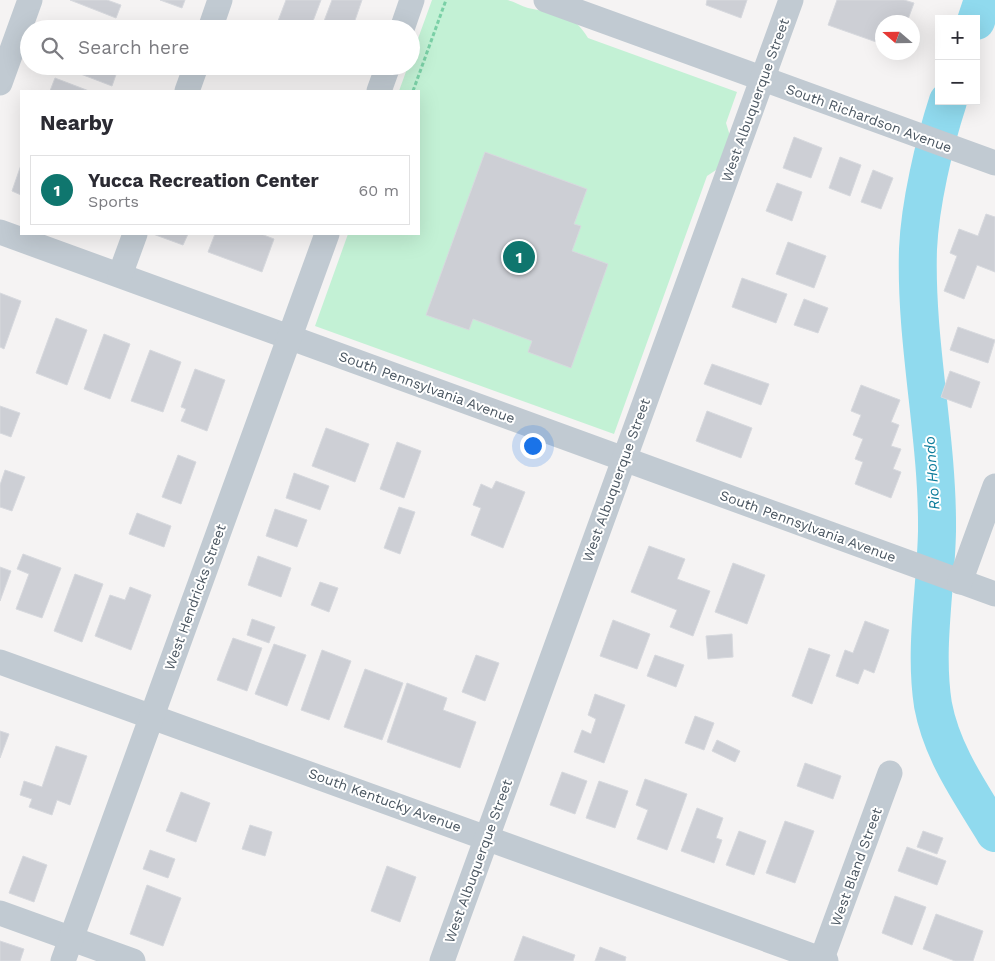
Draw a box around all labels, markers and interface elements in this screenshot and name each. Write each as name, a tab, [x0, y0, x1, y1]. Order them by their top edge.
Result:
north arrow	[875, 15, 920, 60]
map controls	[935, 15, 980, 105]
button: +	[935, 15, 980, 60]
street label: West Albuquerque Street	[718, 16, 792, 184]
search box	[20, 20, 420, 75]
icon: search	[38, 34, 66, 62]
text: Search here	[78, 36, 189, 59]
button: −	[935, 60, 980, 105]
street label: South Richardson Avenue	[784, 81, 954, 155]
text: Nearby	[40, 110, 113, 135]
text: Yucca Recreation Center	[88, 169, 319, 192]
text: 1	[54, 181, 60, 200]
text: 60 m	[359, 181, 399, 200]
text: Sports	[88, 192, 139, 211]
pin: 1	[503, 238, 535, 276]
street label: South Pennsylvania Avenue	[337, 348, 517, 426]
street label: West Albuquerque Street	[579, 396, 653, 564]
your location	[520, 433, 546, 459]
water label: Rio Hondo	[920, 435, 944, 511]
street label: South Pennsylvania Avenue	[718, 487, 898, 565]
street label: West Hendricks Street	[161, 522, 229, 672]
street label: South Kentucky Avenue	[306, 765, 464, 835]
street label: West Albuquerque Street	[441, 777, 515, 945]
street label: West Bland Street	[827, 806, 885, 928]

